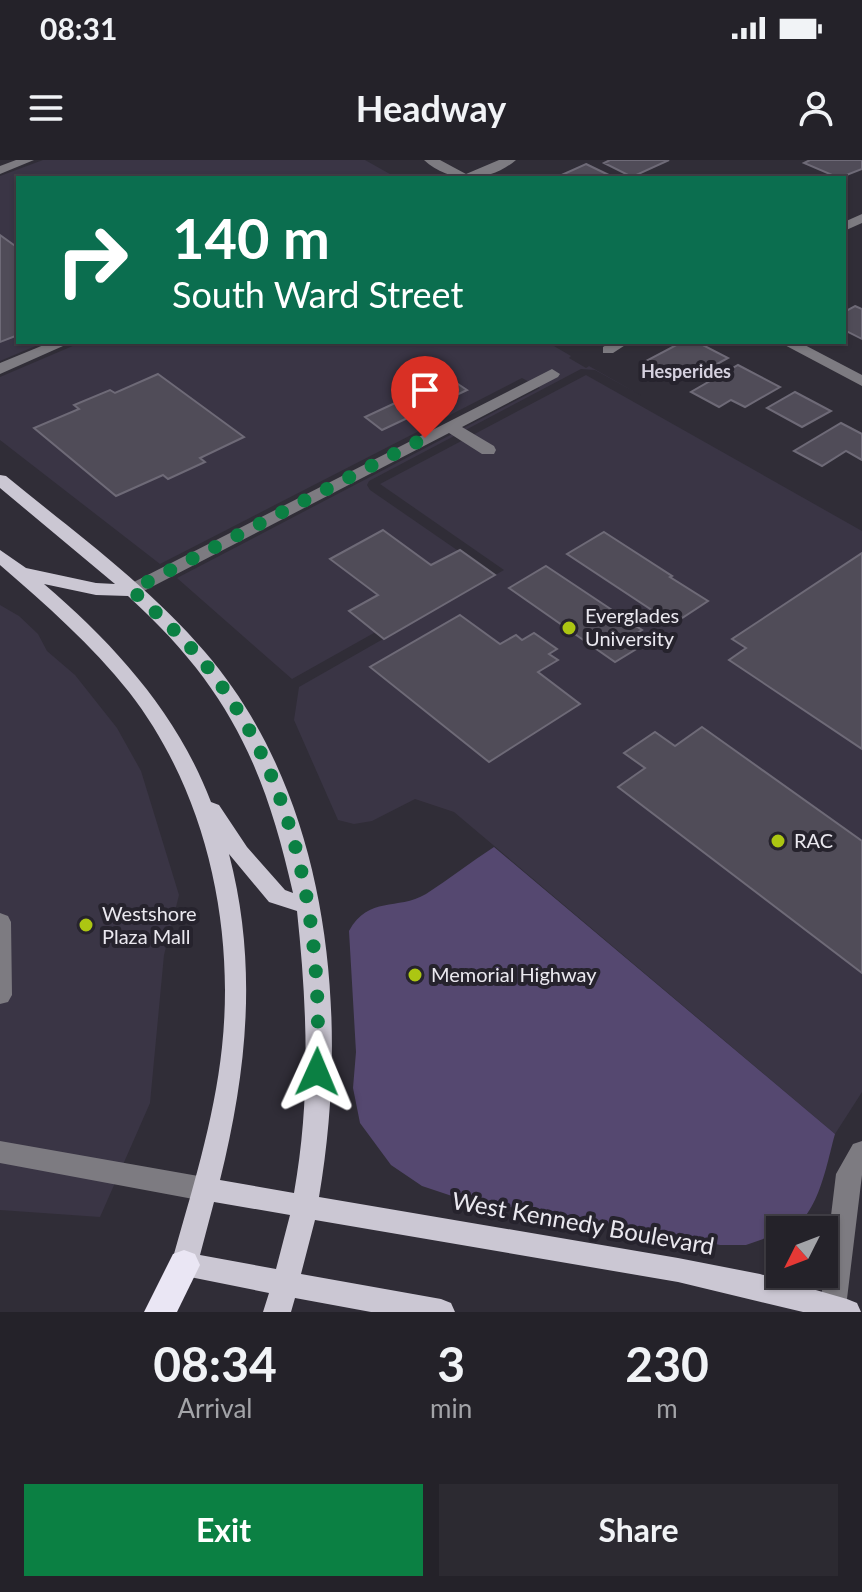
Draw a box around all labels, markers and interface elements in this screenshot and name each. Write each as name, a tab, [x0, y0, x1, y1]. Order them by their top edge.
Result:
text: 08:31	[40, 10, 117, 46]
icon: menu	[24, 86, 68, 130]
text: Headway	[356, 86, 506, 130]
icon: person	[794, 86, 838, 130]
text: 140 m	[172, 204, 330, 271]
icon: right	[40, 208, 144, 312]
text: South Ward Street	[172, 272, 463, 316]
pin	[391, 356, 459, 438]
district label: Hesperides	[641, 360, 731, 382]
icon: arrive	[403, 368, 447, 412]
place label: Everglades University	[585, 603, 679, 650]
marker: Everglades University	[560, 619, 578, 637]
place label: RAC	[794, 828, 833, 852]
marker: RAC	[769, 832, 787, 850]
place label: Westshore Plaza Mall	[102, 901, 197, 948]
marker: Westshore Plaza Mall	[77, 916, 95, 934]
place label: Memorial Highway	[431, 962, 597, 986]
marker: Memorial Highway	[406, 966, 424, 984]
position arrow	[275, 1030, 359, 1114]
street label: West Kennedy Boulevard	[450, 1185, 717, 1260]
north arrow	[766, 1216, 838, 1288]
map controls	[766, 1216, 838, 1288]
text: 08:34	[153, 1335, 277, 1392]
text: 3	[437, 1335, 465, 1392]
text: 230	[625, 1335, 709, 1392]
text: Arrival	[178, 1392, 252, 1424]
text: min	[430, 1392, 472, 1424]
text: m	[656, 1392, 678, 1424]
button: Exit	[24, 1484, 423, 1576]
button: Share	[439, 1484, 838, 1576]

